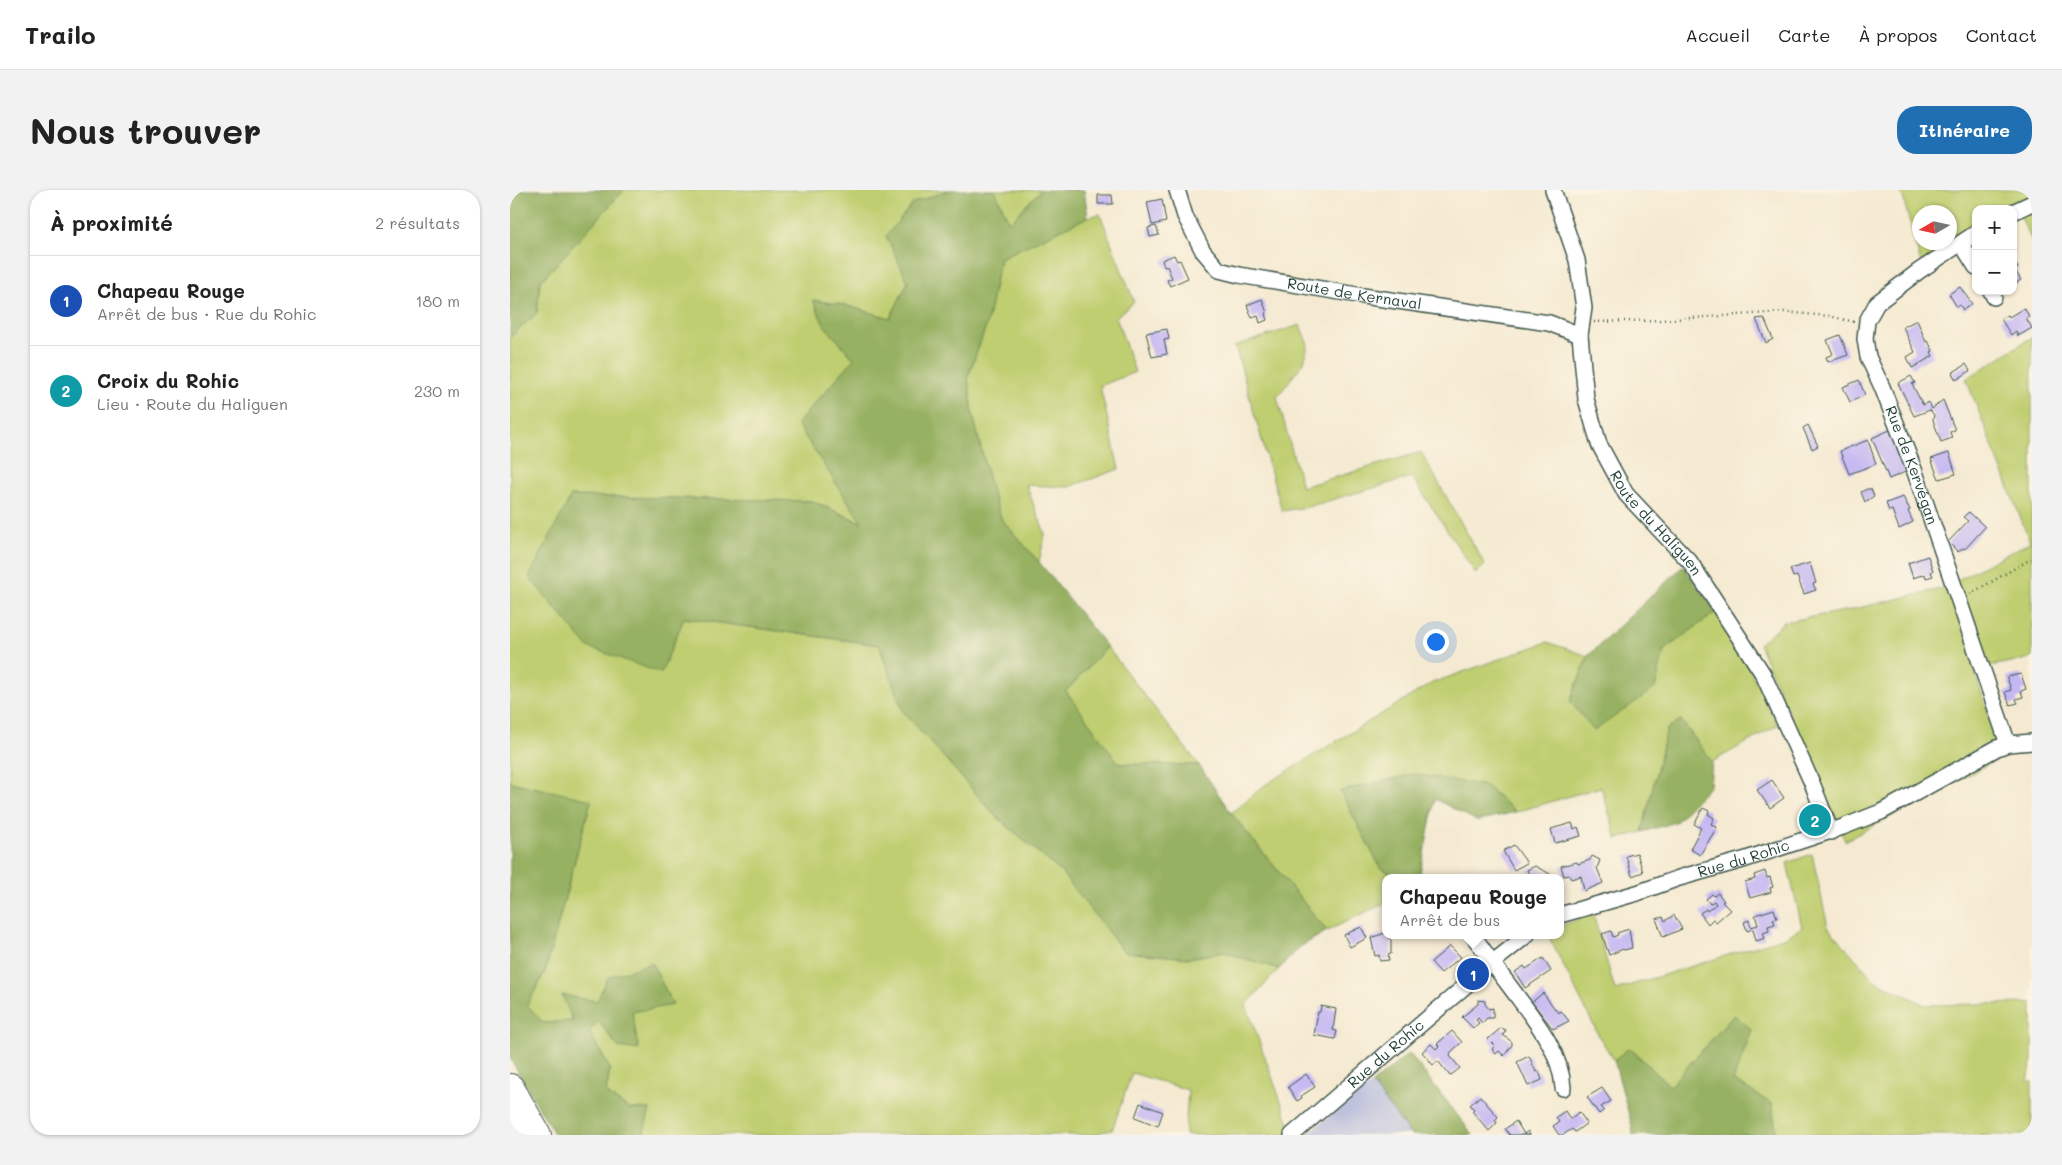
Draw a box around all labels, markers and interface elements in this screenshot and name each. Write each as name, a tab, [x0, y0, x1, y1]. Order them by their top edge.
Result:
text: Trailo	[25, 19, 96, 50]
text: Accueil	[1685, 23, 1750, 47]
text: Carte	[1778, 23, 1830, 47]
text: À propos	[1858, 23, 1938, 47]
text: Contact	[1966, 23, 2037, 47]
button: Itinéraire	[1897, 106, 2032, 154]
text: Nous trouver	[30, 107, 261, 153]
north arrow	[1912, 205, 1957, 250]
map controls	[1972, 205, 2017, 295]
button: +	[1972, 205, 2017, 250]
text: À proximité	[50, 209, 173, 236]
text: 2 résultats	[375, 212, 460, 233]
button: −	[1972, 250, 2017, 295]
street label: Route de Kernaval	[1286, 272, 1423, 313]
text: Chapeau Rouge	[97, 278, 245, 303]
text: 1	[62, 290, 70, 311]
text: 180 m	[415, 290, 460, 311]
text: Arrêt de bus · Rue du Rohic	[97, 303, 316, 324]
text: Croix du Rohic	[97, 368, 239, 393]
text: 2	[62, 380, 70, 401]
text: 230 m	[414, 380, 460, 401]
text: Lieu · Route du Haliguen	[97, 393, 288, 414]
street label: Rue de Kervégan	[1881, 403, 1943, 527]
street label: Route du Haliguen	[1606, 467, 1707, 579]
your location	[1423, 629, 1449, 655]
pin: 2	[1799, 801, 1831, 839]
street label: Rue du Rohic	[1695, 834, 1792, 881]
popup	[1382, 874, 1564, 939]
text: Chapeau Rouge	[1399, 884, 1547, 909]
text: Arrêt de bus	[1399, 909, 1500, 930]
pin: 1	[1457, 955, 1489, 993]
street label: Rue du Rohic	[1343, 1015, 1428, 1092]

